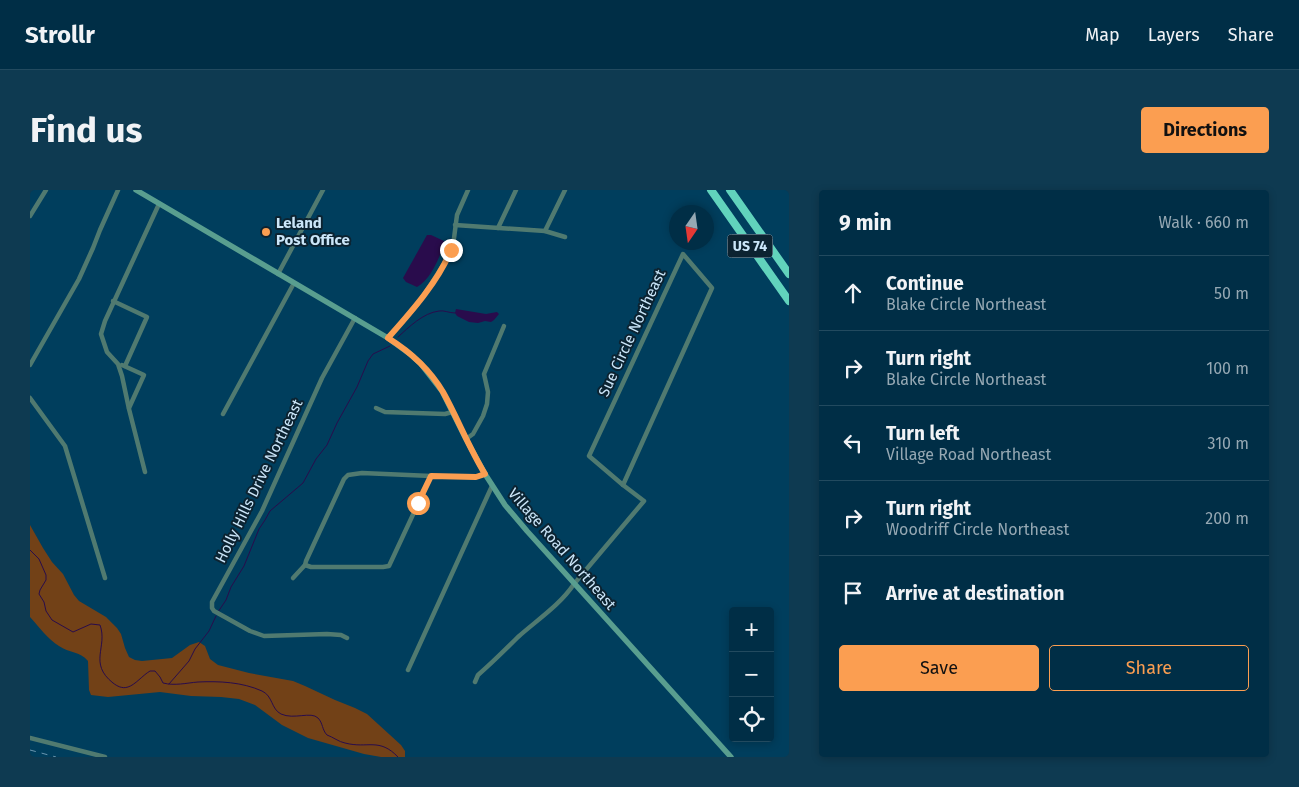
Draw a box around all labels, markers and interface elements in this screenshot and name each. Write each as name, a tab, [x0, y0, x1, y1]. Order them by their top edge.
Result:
text: Strollr	[25, 21, 95, 49]
text: Map	[1085, 24, 1120, 46]
text: Layers	[1148, 24, 1200, 46]
text: Share	[1228, 24, 1274, 46]
button: Directions	[1141, 107, 1269, 153]
text: Find us	[30, 109, 142, 151]
north arrow	[669, 205, 714, 250]
text: 9 min	[839, 210, 892, 236]
text: Walk · 660 m	[1159, 213, 1249, 232]
place label: Leland Post Office	[276, 214, 350, 249]
marker: Leland Post Office	[260, 226, 272, 238]
road number: US 74	[728, 234, 772, 258]
route end	[440, 239, 463, 262]
street label: Sue Circle Northeast	[595, 266, 670, 399]
text: Continue	[886, 272, 964, 295]
icon: ahead	[839, 279, 867, 307]
text: 50 m	[1214, 284, 1249, 303]
text: Blake Circle Northeast	[886, 295, 1046, 314]
text: Turn right	[886, 347, 971, 370]
icon: right	[839, 354, 867, 382]
text: 100 m	[1206, 359, 1249, 378]
text: Blake Circle Northeast	[886, 370, 1046, 389]
street label: Holly Hills Drive Northeast	[212, 396, 307, 566]
text: Turn left	[886, 422, 960, 445]
icon: left	[839, 429, 867, 457]
text: 310 m	[1208, 434, 1249, 453]
text: Village Road Northeast	[886, 445, 1051, 464]
street label: Village Road Northeast	[504, 485, 620, 614]
route start	[407, 492, 430, 515]
text: Turn right	[886, 497, 971, 520]
icon: right	[839, 504, 867, 532]
text: 200 m	[1205, 509, 1249, 528]
text: Woodriff Circle Northeast	[886, 520, 1069, 539]
icon: arrive	[839, 579, 867, 607]
text: Arrive at destination	[886, 582, 1065, 605]
map controls	[729, 607, 774, 742]
button: +	[729, 607, 774, 652]
button: Save	[839, 645, 1039, 691]
button: Share	[1049, 645, 1249, 691]
button: −	[729, 652, 774, 697]
button: locate	[729, 697, 774, 742]

